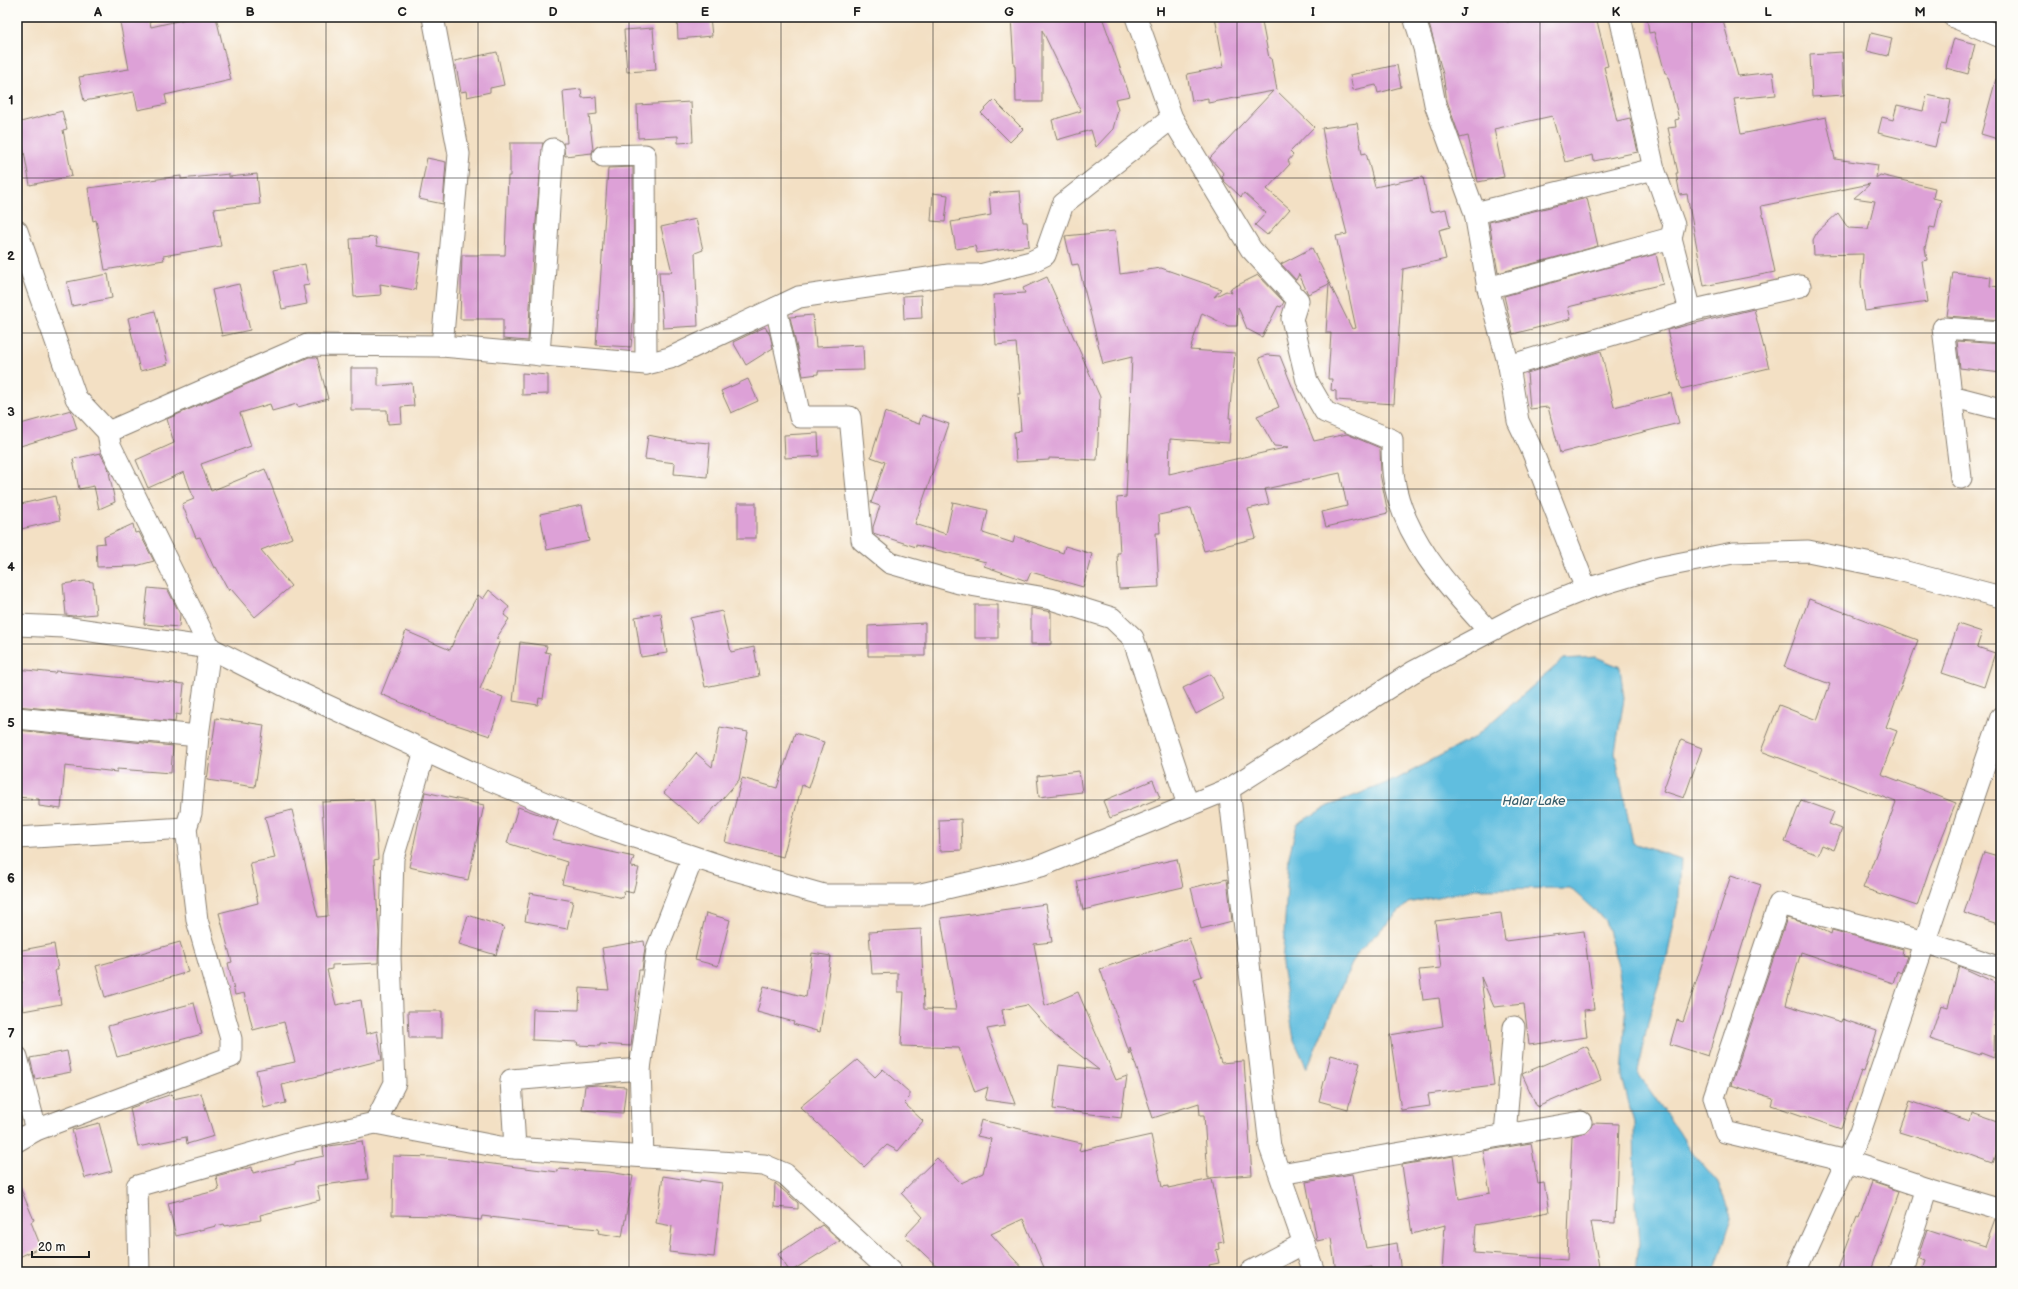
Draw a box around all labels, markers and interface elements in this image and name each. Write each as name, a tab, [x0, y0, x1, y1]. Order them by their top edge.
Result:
text: A	[93, 4, 102, 20]
text: B	[245, 4, 255, 20]
text: C	[397, 4, 407, 20]
text: D	[548, 4, 558, 20]
text: E	[701, 4, 710, 20]
text: F	[853, 4, 861, 20]
text: G	[1004, 4, 1014, 20]
text: H	[1156, 4, 1166, 20]
text: I	[1311, 4, 1315, 20]
text: J	[1461, 4, 1469, 20]
text: K	[1612, 4, 1621, 20]
text: L	[1764, 4, 1772, 20]
text: M	[1914, 4, 1926, 20]
text: 1	[8, 92, 14, 108]
text: 2	[7, 248, 15, 264]
text: 3	[7, 404, 15, 420]
text: 4	[7, 559, 15, 575]
text: 5	[7, 715, 15, 731]
water label: Halar Lake	[1502, 793, 1566, 809]
text: 6	[7, 870, 15, 886]
text: 7	[7, 1026, 15, 1042]
text: 8	[7, 1182, 15, 1198]
scale bar	[32, 1233, 89, 1259]
text: 20 m	[38, 1240, 65, 1255]

